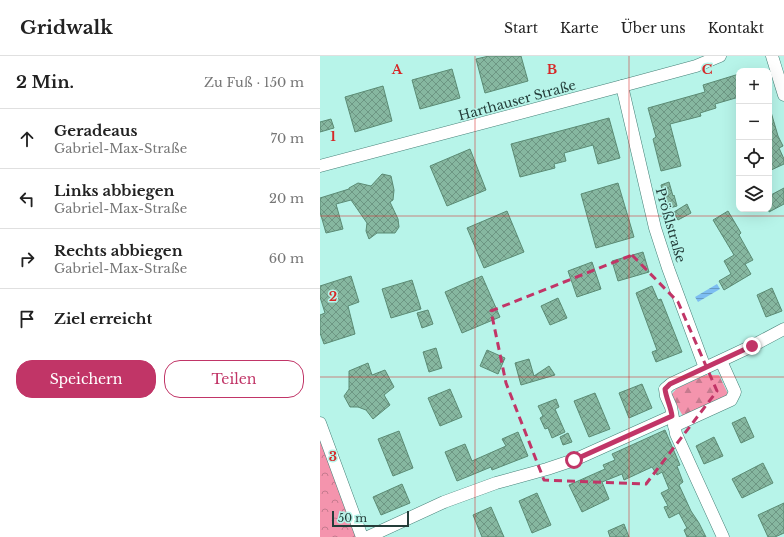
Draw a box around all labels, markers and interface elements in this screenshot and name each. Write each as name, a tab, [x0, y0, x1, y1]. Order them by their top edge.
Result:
text: Gridwalk	[20, 16, 113, 39]
text: Start	[504, 19, 538, 37]
text: Karte	[560, 19, 599, 37]
text: Über uns	[621, 19, 686, 37]
text: Kontakt	[708, 19, 764, 37]
text: A	[391, 61, 403, 78]
text: B	[547, 61, 557, 78]
text: C	[702, 61, 713, 78]
map controls	[736, 68, 772, 212]
button: +	[736, 68, 772, 104]
text: 2 Min.	[16, 72, 74, 93]
text: Zu Fuß · 150 m	[204, 74, 304, 91]
street label: Harthauser Straße	[456, 77, 578, 124]
button: −	[736, 104, 772, 140]
text: Geradeaus	[54, 121, 137, 140]
icon: ahead	[16, 128, 38, 150]
text: 1	[330, 128, 336, 145]
text: 70 m	[271, 130, 304, 147]
text: Gabriel-Max-Straße	[54, 140, 187, 157]
button: locate	[736, 140, 772, 176]
button: layers	[736, 176, 772, 212]
text: Links abbiegen	[54, 181, 174, 200]
street label: Prößlstraße	[652, 186, 689, 265]
icon: left	[16, 188, 38, 210]
text: 20 m	[269, 190, 304, 207]
text: Gabriel-Max-Straße	[54, 200, 187, 217]
text: Rechts abbiegen	[54, 241, 183, 260]
icon: right	[16, 248, 38, 270]
text: 60 m	[269, 250, 304, 267]
text: Gabriel-Max-Straße	[54, 260, 187, 277]
text: 2	[329, 288, 337, 305]
icon: arrive	[16, 308, 38, 330]
text: Ziel erreicht	[54, 309, 152, 328]
route end	[743, 337, 761, 355]
button: Speichern	[16, 360, 156, 398]
button: Teilen	[164, 360, 304, 398]
text: 3	[329, 448, 337, 465]
route start	[565, 451, 583, 469]
scale bar	[332, 509, 409, 528]
text: 50 m	[338, 511, 367, 525]

